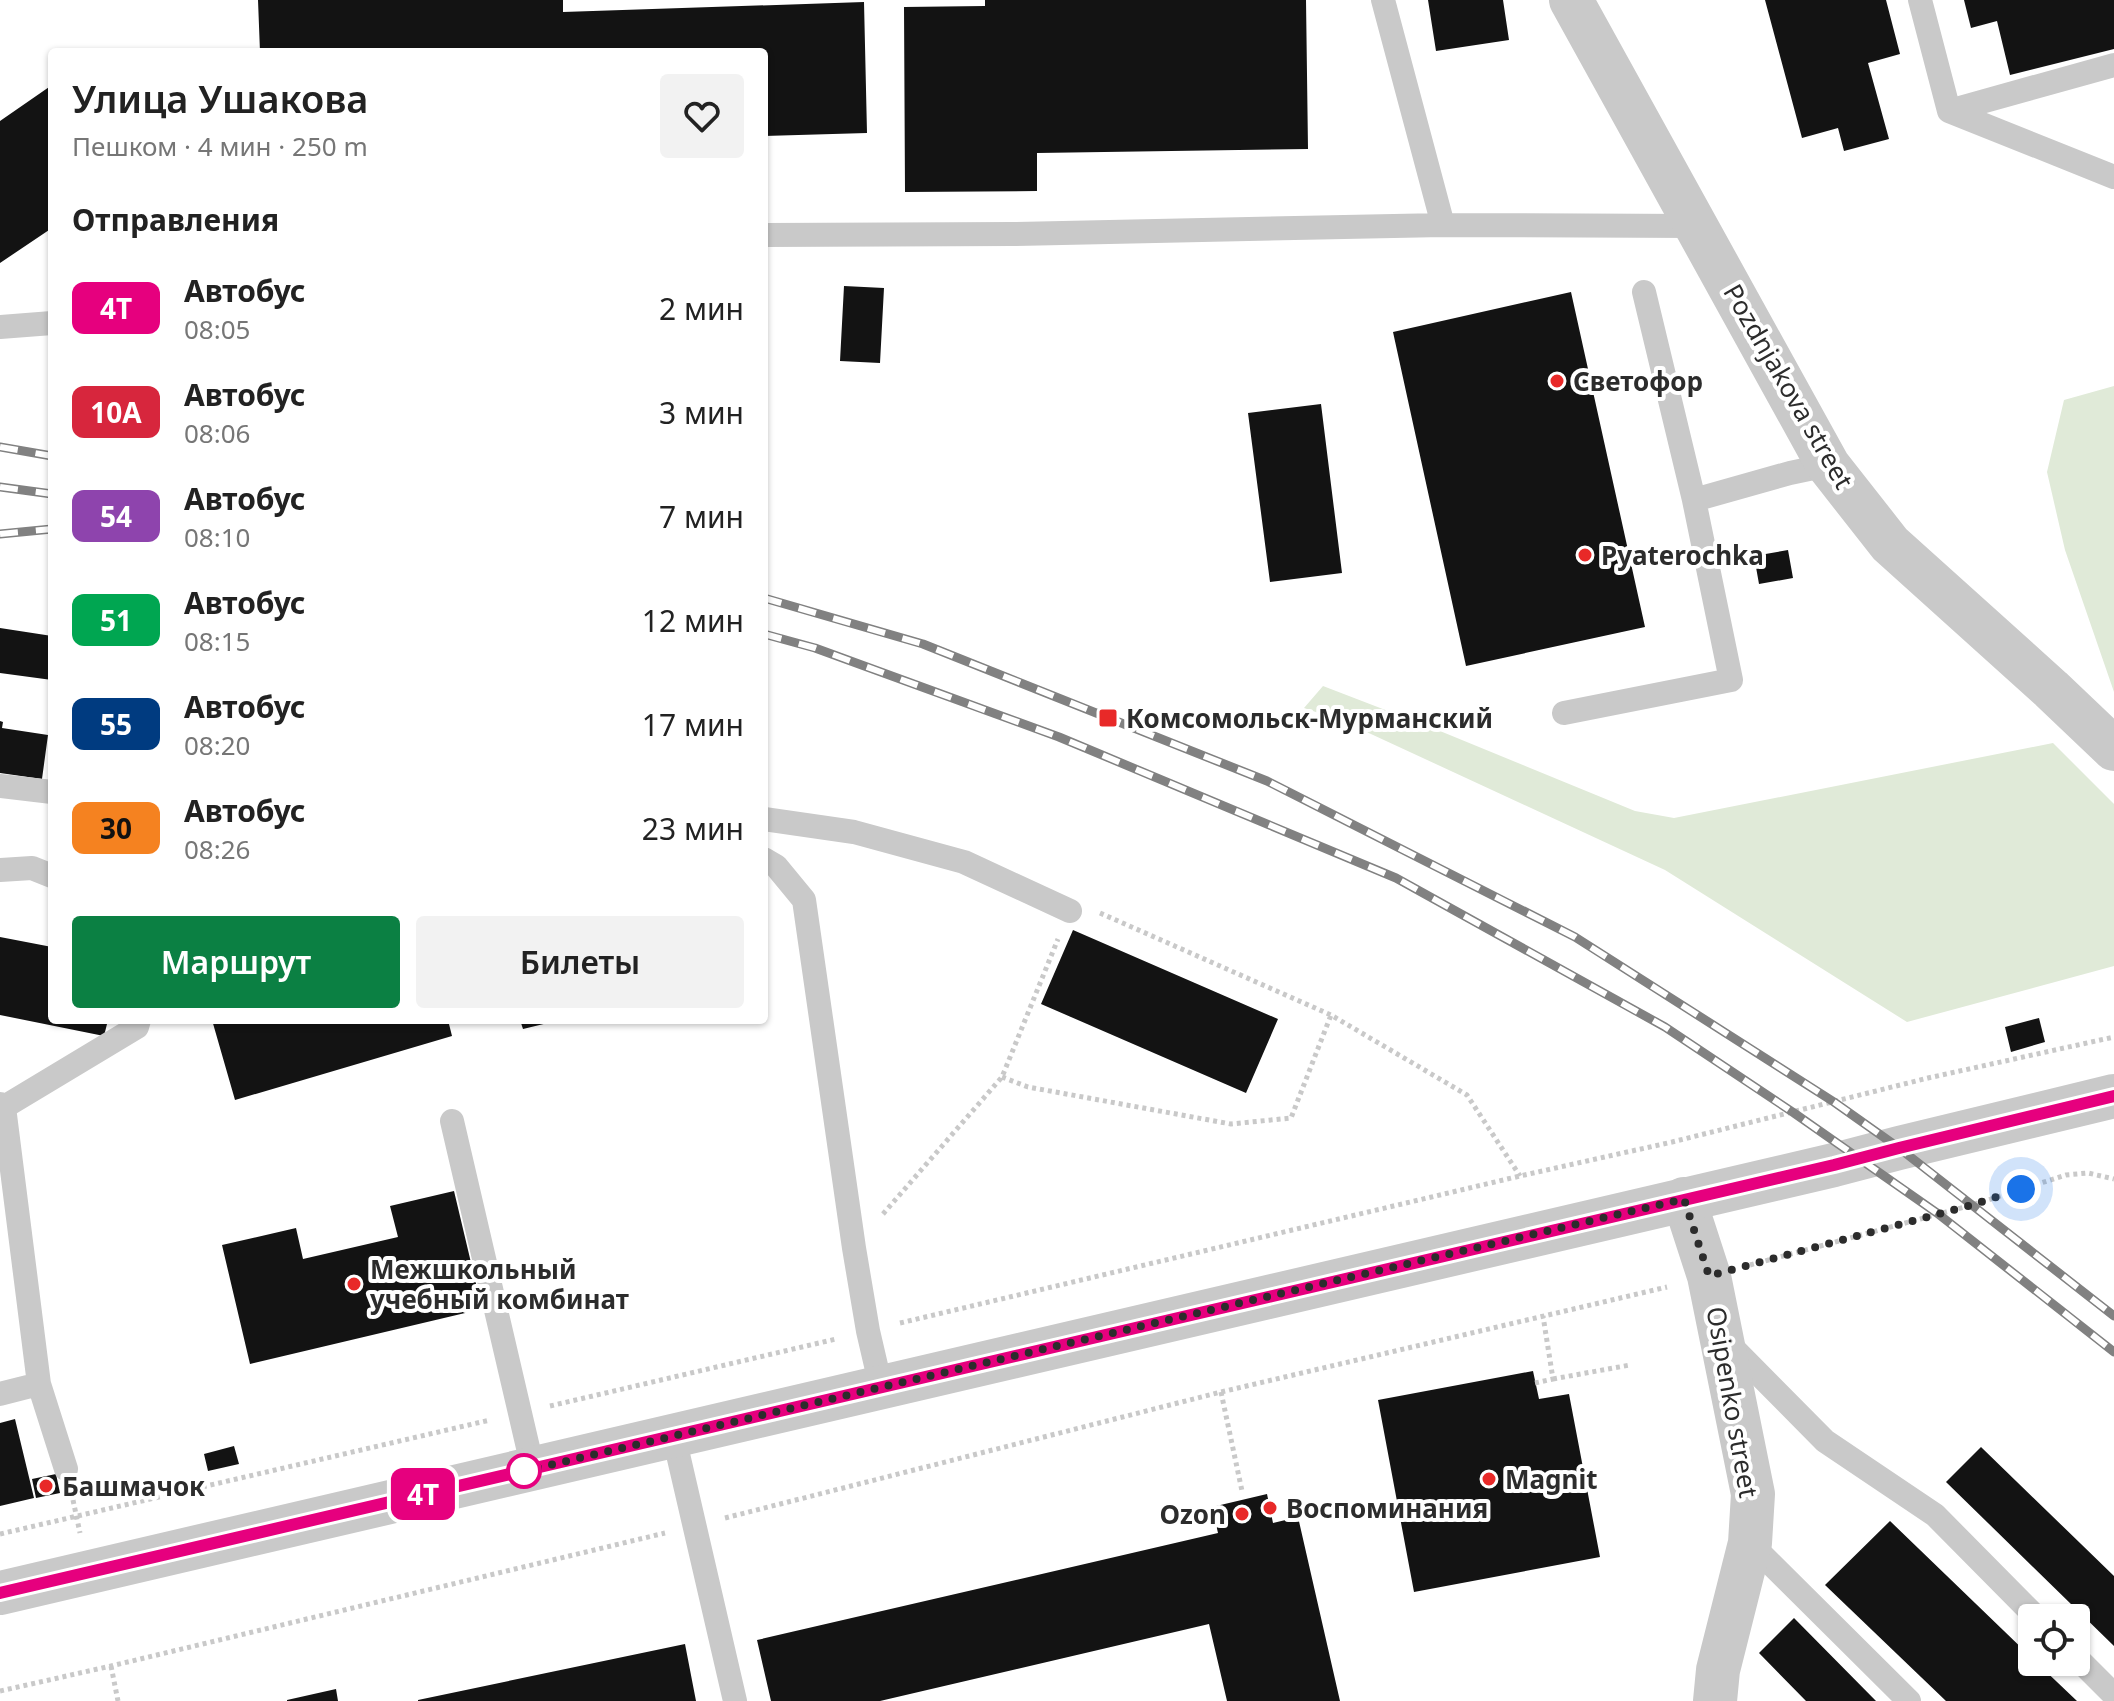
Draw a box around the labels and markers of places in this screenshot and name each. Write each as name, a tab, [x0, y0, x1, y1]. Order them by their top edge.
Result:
place label: Светофор	[1573, 363, 1703, 399]
marker: Светофор	[1548, 372, 1566, 390]
place label: Pyaterochka	[1601, 537, 1764, 573]
marker: Pyaterochka	[1576, 546, 1594, 564]
place label: Комсомольск-Мурманский	[1126, 700, 1493, 736]
marker: Комсомольск-Мурманский	[1097, 707, 1119, 729]
place label: Межшкольный учебный комбинат	[369, 1251, 629, 1317]
marker: Межшкольный учебный комбинат	[345, 1275, 363, 1293]
unlabelled marker	[507, 1454, 541, 1488]
place label: Magnit	[1505, 1461, 1597, 1497]
place label: Башмачок	[62, 1468, 205, 1504]
marker: Magnit	[1480, 1470, 1498, 1488]
marker: Башмачок	[37, 1477, 55, 1495]
place label: Воспоминания	[1286, 1490, 1488, 1526]
place label: Ozon	[1159, 1496, 1226, 1532]
marker: Воспоминания	[1261, 1499, 1279, 1517]
marker: Ozon	[1233, 1505, 1251, 1523]

